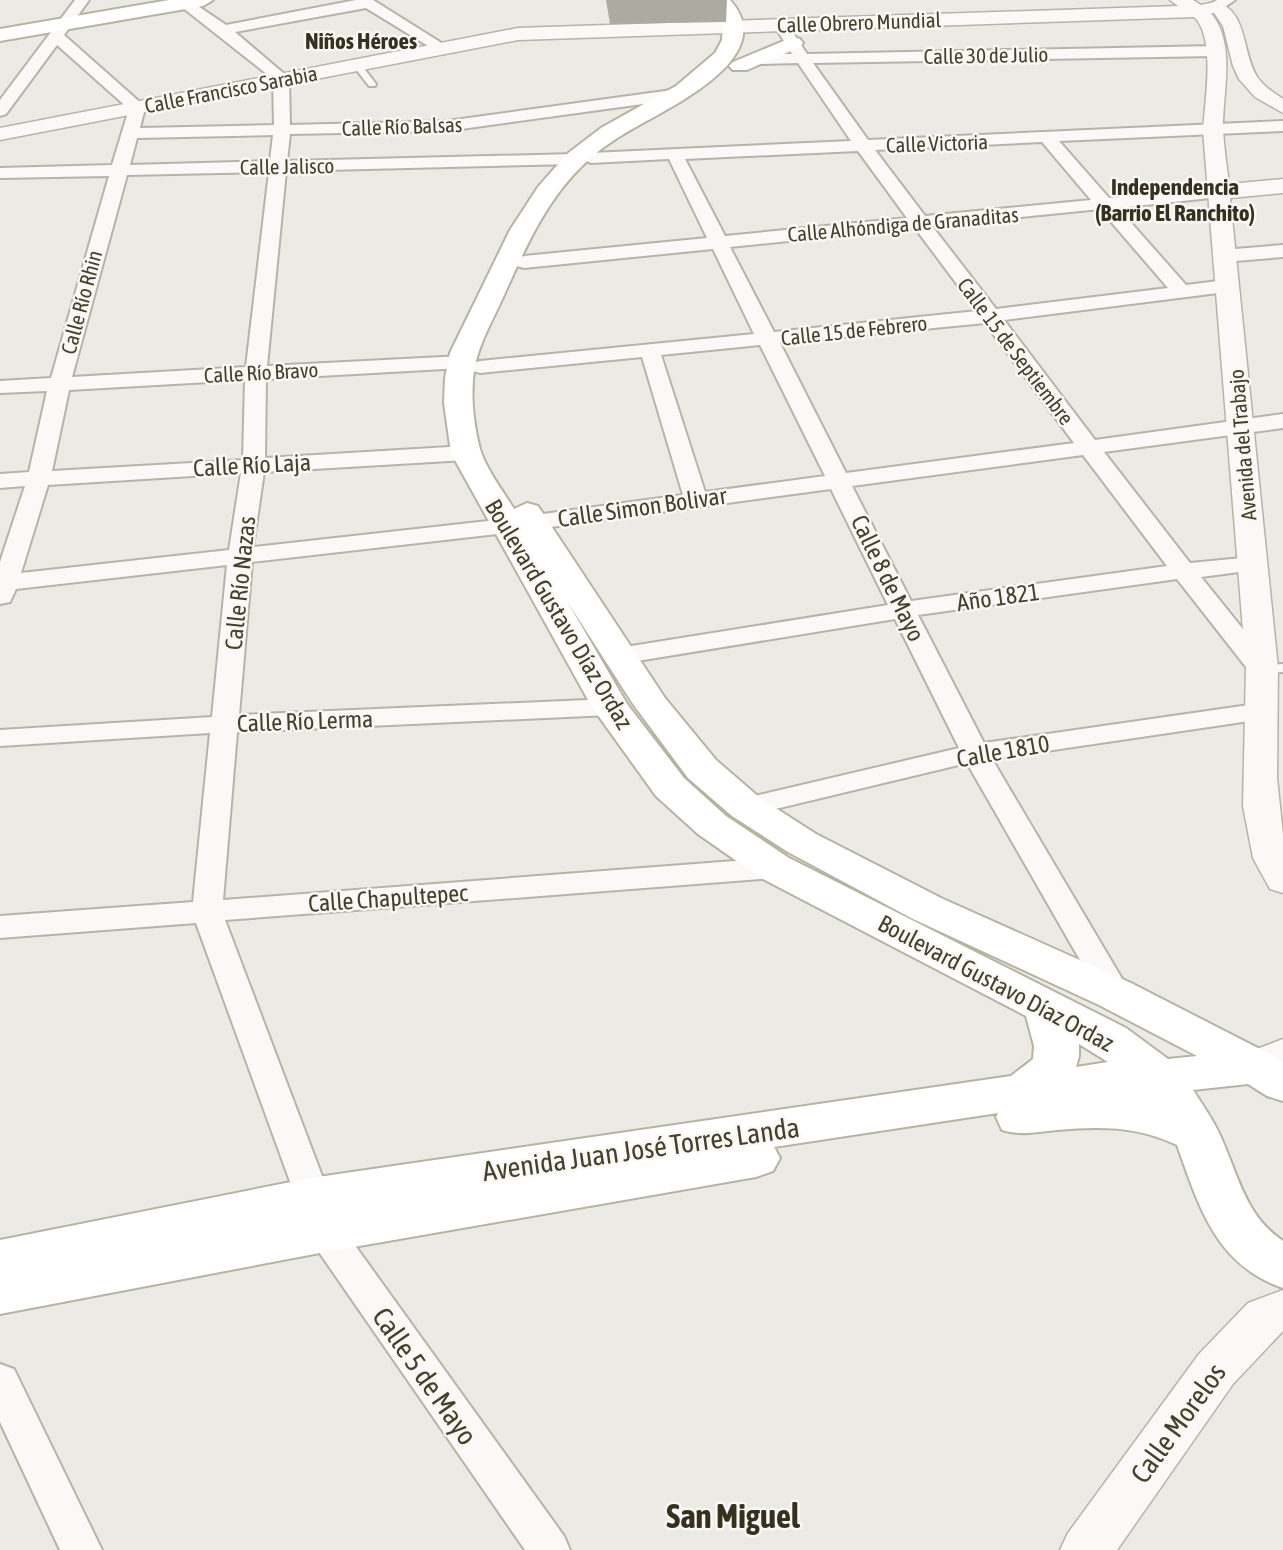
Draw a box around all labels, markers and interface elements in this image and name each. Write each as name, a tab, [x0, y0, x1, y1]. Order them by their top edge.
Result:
street label: Calle Obrero Mundial	[777, 7, 942, 37]
district label: Niños Héroes	[305, 28, 417, 54]
street label: Calle 30 de Julio	[923, 42, 1049, 68]
street label: Calle Francisco Sarabia	[143, 60, 319, 118]
street label: Calle Río Balsas	[341, 112, 463, 140]
street label: Calle Victoria	[886, 129, 988, 157]
street label: Calle Jalisco	[240, 153, 334, 179]
district label: Independencia (Barrio El Ranchito)	[1095, 174, 1255, 226]
street label: Calle Alhóndiga de Granaditas	[787, 202, 1019, 246]
street label: Calle Río Rhin	[56, 248, 106, 356]
street label: Calle 15 de Septiembre	[953, 273, 1079, 429]
street label: Calle 15 de Febrero	[780, 310, 928, 350]
street label: Calle Río Bravo	[203, 357, 319, 387]
street label: Avenida del Trabajo	[1223, 368, 1261, 522]
street label: Calle Río Laja	[192, 448, 312, 482]
street label: Calle Simon Bolivar	[556, 482, 729, 532]
street label: Boulevard Gustavo Díaz Ordaz	[480, 494, 638, 734]
street label: Calle 8 de Mayo	[846, 511, 930, 645]
street label: Calle Río Nazas	[220, 515, 260, 651]
street label: Año 1821	[955, 578, 1041, 616]
street label: Calle Río Lerma	[236, 705, 374, 737]
street label: Calle 1810	[954, 730, 1052, 772]
street label: Calle Chapultepec	[307, 879, 469, 917]
street label: Boulevard Gustavo Díaz Ordaz	[874, 909, 1119, 1057]
street label: Avenida Juan José Torres Landa	[480, 1111, 802, 1187]
street label: Calle 5 de Mayo	[366, 1301, 484, 1451]
street label: Calle Morelos	[1124, 1357, 1232, 1489]
district label: San Miguel	[666, 1497, 801, 1535]

